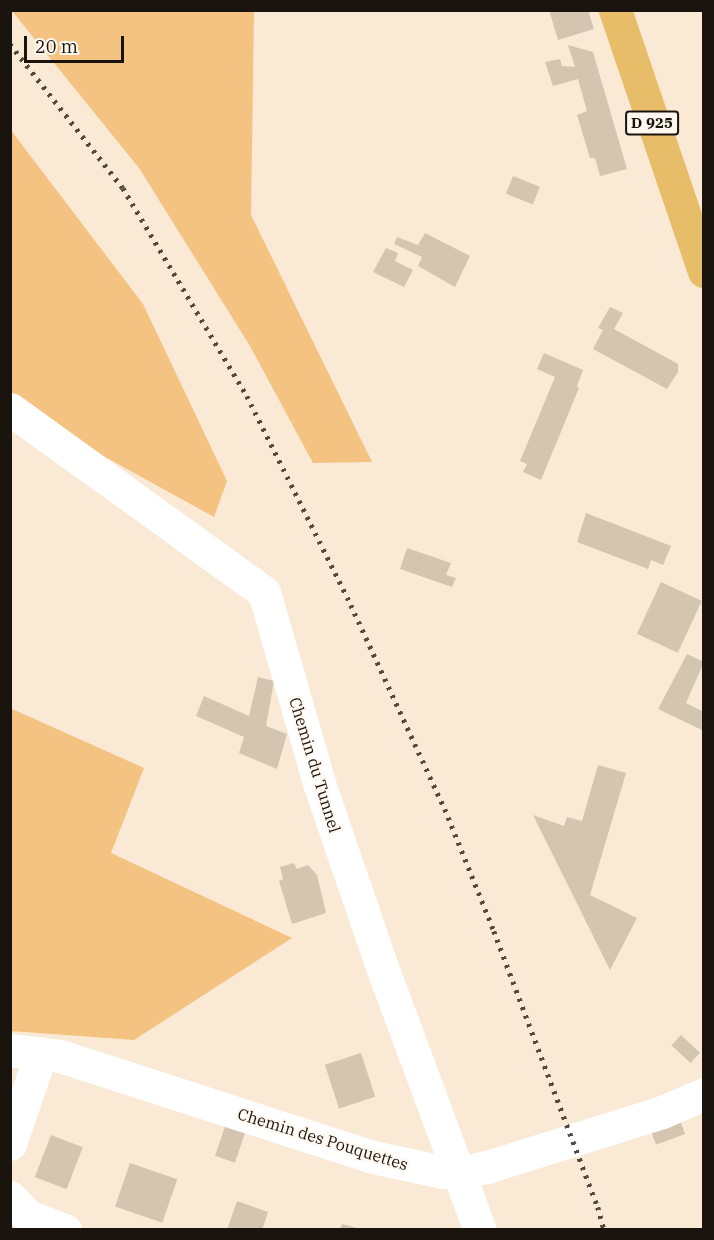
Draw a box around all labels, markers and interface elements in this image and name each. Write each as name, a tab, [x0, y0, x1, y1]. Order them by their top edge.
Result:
scale bar	[27, 24, 128, 62]
text: 20 m	[35, 35, 78, 58]
road number: D 925	[625, 111, 679, 135]
street label: Chemin du Tunnel	[285, 695, 345, 835]
street label: Chemin des Pouquettes	[235, 1104, 411, 1174]

